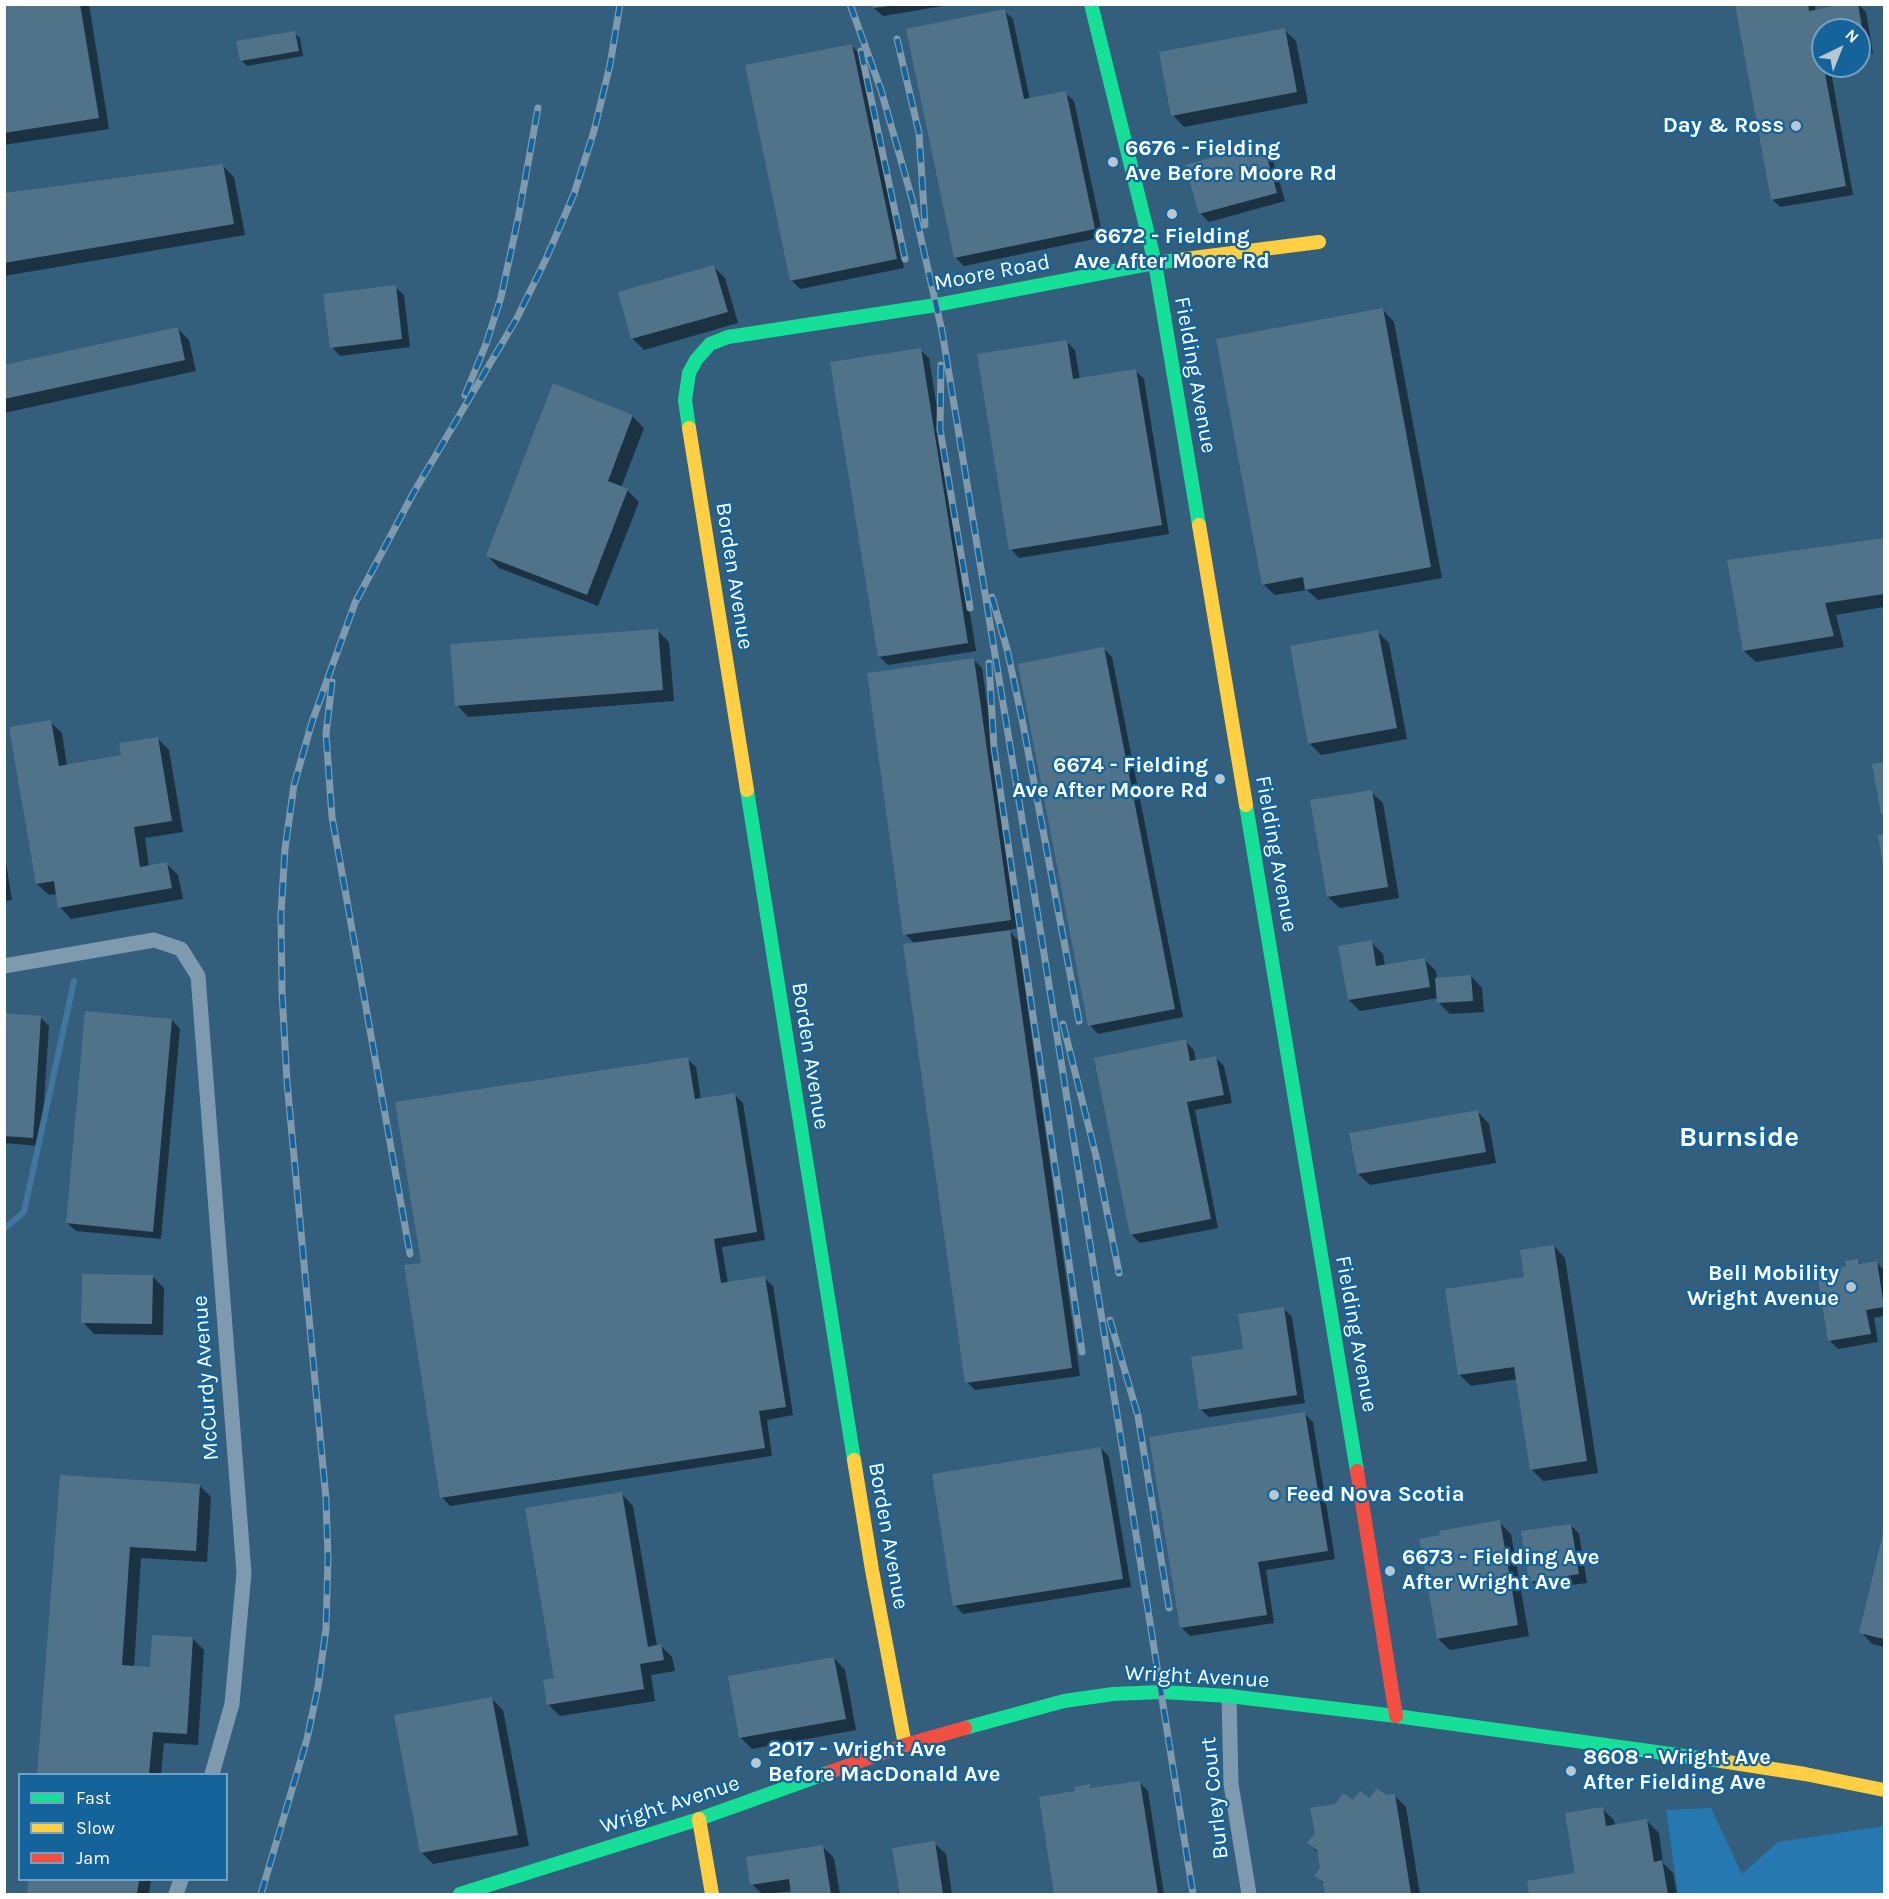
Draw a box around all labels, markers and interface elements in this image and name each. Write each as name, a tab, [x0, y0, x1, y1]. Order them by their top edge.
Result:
north arrow	[1811, 18, 1871, 78]
text: N	[1842, 25, 1863, 47]
place label: Day & Ross	[1663, 113, 1784, 139]
marker: Day & Ross	[1789, 119, 1803, 133]
place label: 6676 - Fielding Ave Before Moore Rd	[1125, 136, 1337, 188]
marker: 6676 - Fielding Ave Before Moore Rd	[1106, 155, 1120, 169]
marker: 6672 - Fielding Ave After Moore Rd	[1165, 207, 1179, 221]
place label: 6672 - Fielding Ave After Moore Rd	[1074, 224, 1270, 276]
street label: Moore Road	[932, 249, 1052, 297]
street label: Fielding Avenue	[1168, 295, 1222, 455]
street label: Borden Avenue	[709, 500, 759, 652]
place label: 6674 - Fielding Ave After Moore Rd	[1012, 753, 1208, 804]
marker: 6674 - Fielding Ave After Moore Rd	[1213, 772, 1227, 786]
street label: Fielding Avenue	[1249, 774, 1303, 934]
street label: Borden Avenue	[785, 980, 835, 1132]
district label: Burnside	[1679, 1121, 1799, 1155]
street label: Fielding Avenue	[1329, 1254, 1383, 1414]
place label: Bell Mobility Wright Avenue	[1687, 1261, 1839, 1312]
marker: Bell Mobility Wright Avenue	[1844, 1280, 1858, 1294]
street label: McCurdy Avenue	[187, 1294, 225, 1462]
street label: Borden Avenue	[862, 1460, 914, 1612]
place label: Feed Nova Scotia	[1286, 1482, 1465, 1508]
marker: Feed Nova Scotia	[1267, 1488, 1281, 1502]
place label: 6673 - Fielding Ave After Wright Ave	[1402, 1545, 1599, 1597]
marker: 6673 - Fielding Ave After Wright Ave	[1383, 1564, 1397, 1578]
street label: Wright Avenue	[1124, 1660, 1270, 1694]
street label: Burley Court	[1195, 1735, 1235, 1861]
place label: 2017 - Wright Ave Before MacDonald Ave	[768, 1737, 1000, 1789]
place label: 8608 - Wright Ave After Fielding Ave	[1583, 1745, 1771, 1796]
marker: 2017 - Wright Ave Before MacDonald Ave	[749, 1756, 763, 1770]
marker: 8608 - Wright Ave After Fielding Ave	[1564, 1764, 1578, 1778]
street label: Wright Avenue	[597, 1770, 743, 1840]
legend	[18, 1773, 228, 1881]
text: Fast	[76, 1787, 111, 1809]
text: Slow	[76, 1817, 115, 1839]
text: Jam	[76, 1847, 110, 1869]

